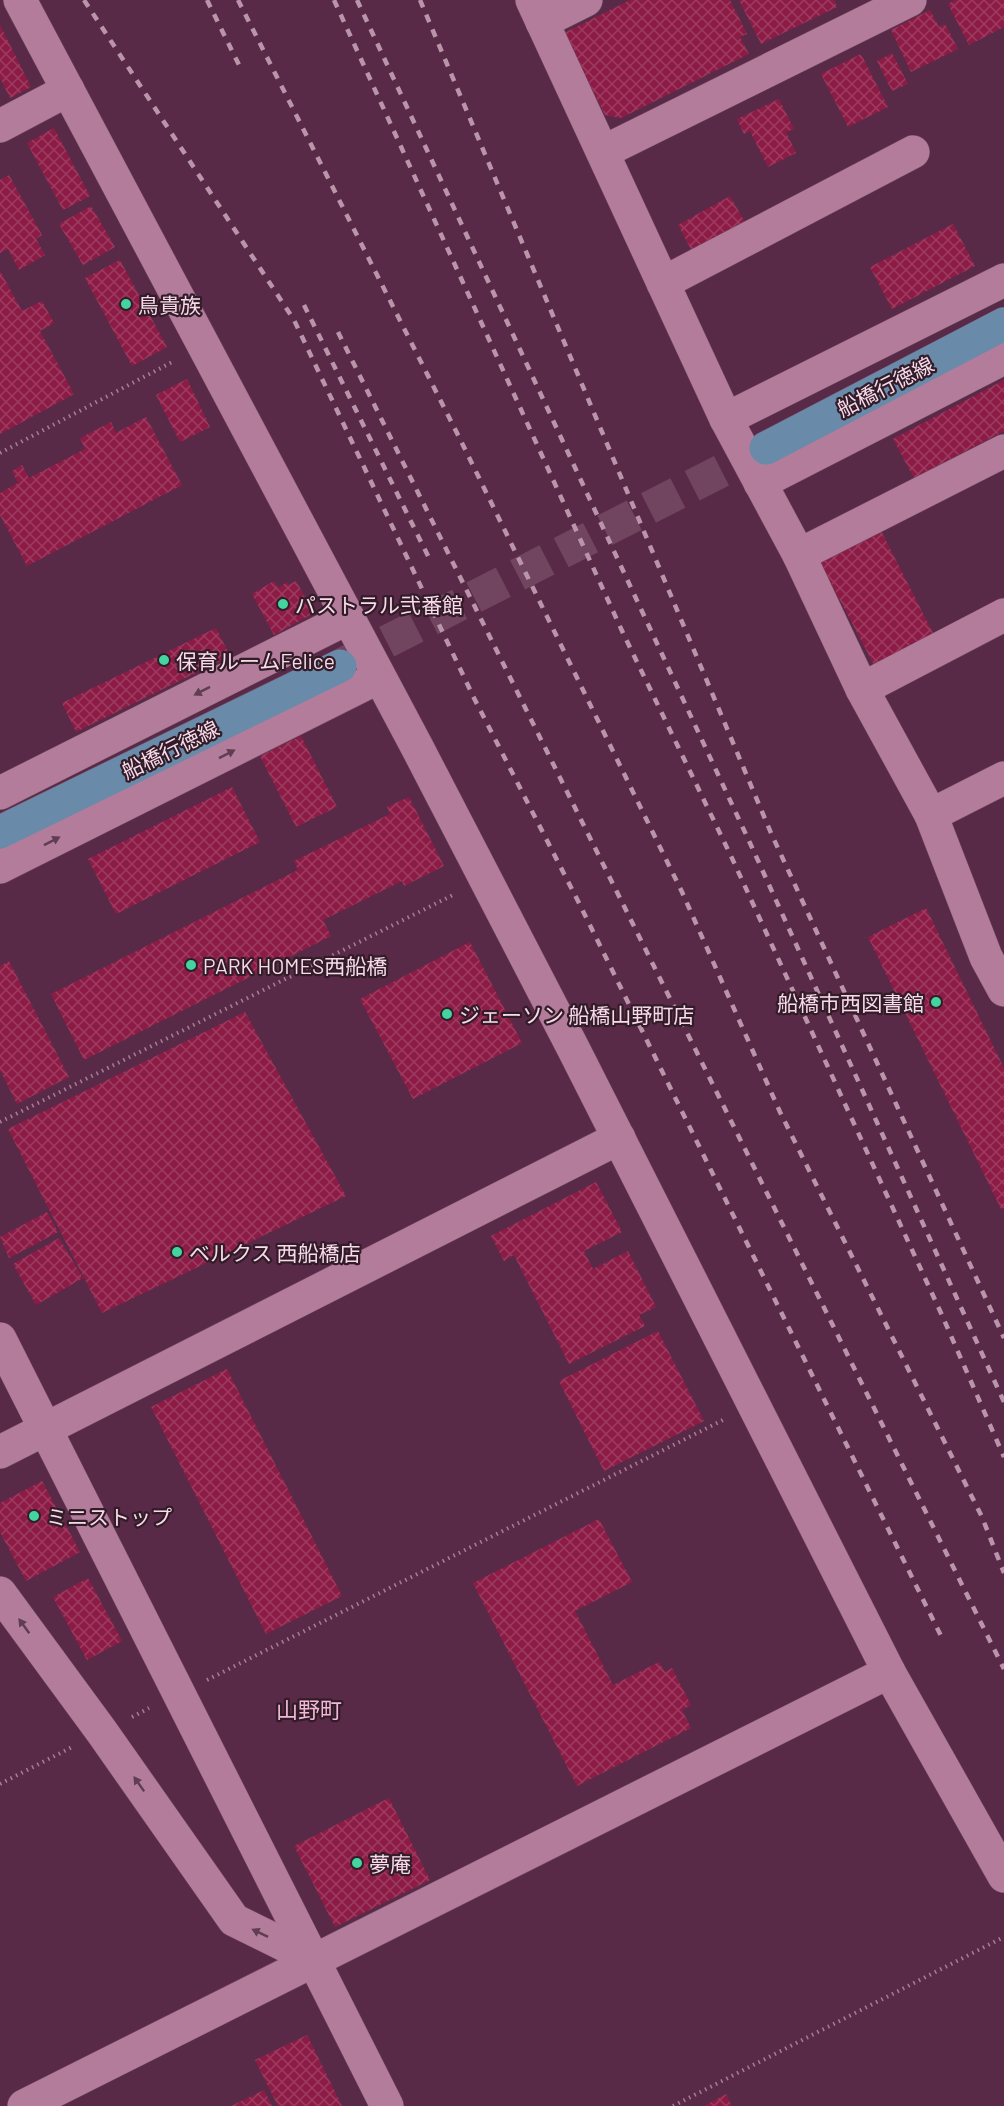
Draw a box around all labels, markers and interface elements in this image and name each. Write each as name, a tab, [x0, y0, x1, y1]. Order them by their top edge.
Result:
place label: 鳥貴族	[138, 292, 201, 317]
marker: 鳥貴族	[119, 297, 133, 311]
street label: 船橋行徳線	[833, 351, 937, 421]
place label: パストラル弐番館	[295, 592, 463, 617]
marker: パストラル弐番館	[276, 597, 290, 611]
place label: 保育ルームFelice	[176, 648, 335, 673]
marker: 保育ルームFelice	[157, 653, 171, 667]
one-way arrow	[193, 686, 210, 696]
street label: 船橋行徳線	[117, 715, 223, 783]
one-way arrow	[218, 749, 235, 758]
one-way arrow	[44, 836, 61, 846]
place label: PARK HOMES西船橋	[203, 953, 387, 978]
marker: PARK HOMES西船橋	[184, 958, 198, 972]
place label: 船橋市西図書館	[777, 990, 924, 1015]
marker: 船橋市西図書館	[929, 995, 943, 1009]
place label: ジェーソン 船橋山野町店	[459, 1002, 694, 1027]
marker: ジェーソン 船橋山野町店	[440, 1007, 454, 1021]
place label: ベルクス 西船橋店	[189, 1240, 361, 1265]
marker: ベルクス 西船橋店	[170, 1245, 184, 1259]
place label: ミニストップ	[46, 1504, 172, 1529]
marker: ミニストップ	[27, 1509, 41, 1523]
one-way arrow	[19, 1619, 31, 1634]
district label: 山野町	[276, 1696, 342, 1722]
one-way arrow	[133, 1777, 145, 1793]
place label: 夢庵	[369, 1851, 411, 1876]
marker: 夢庵	[350, 1856, 364, 1870]
one-way arrow	[252, 1928, 269, 1937]

